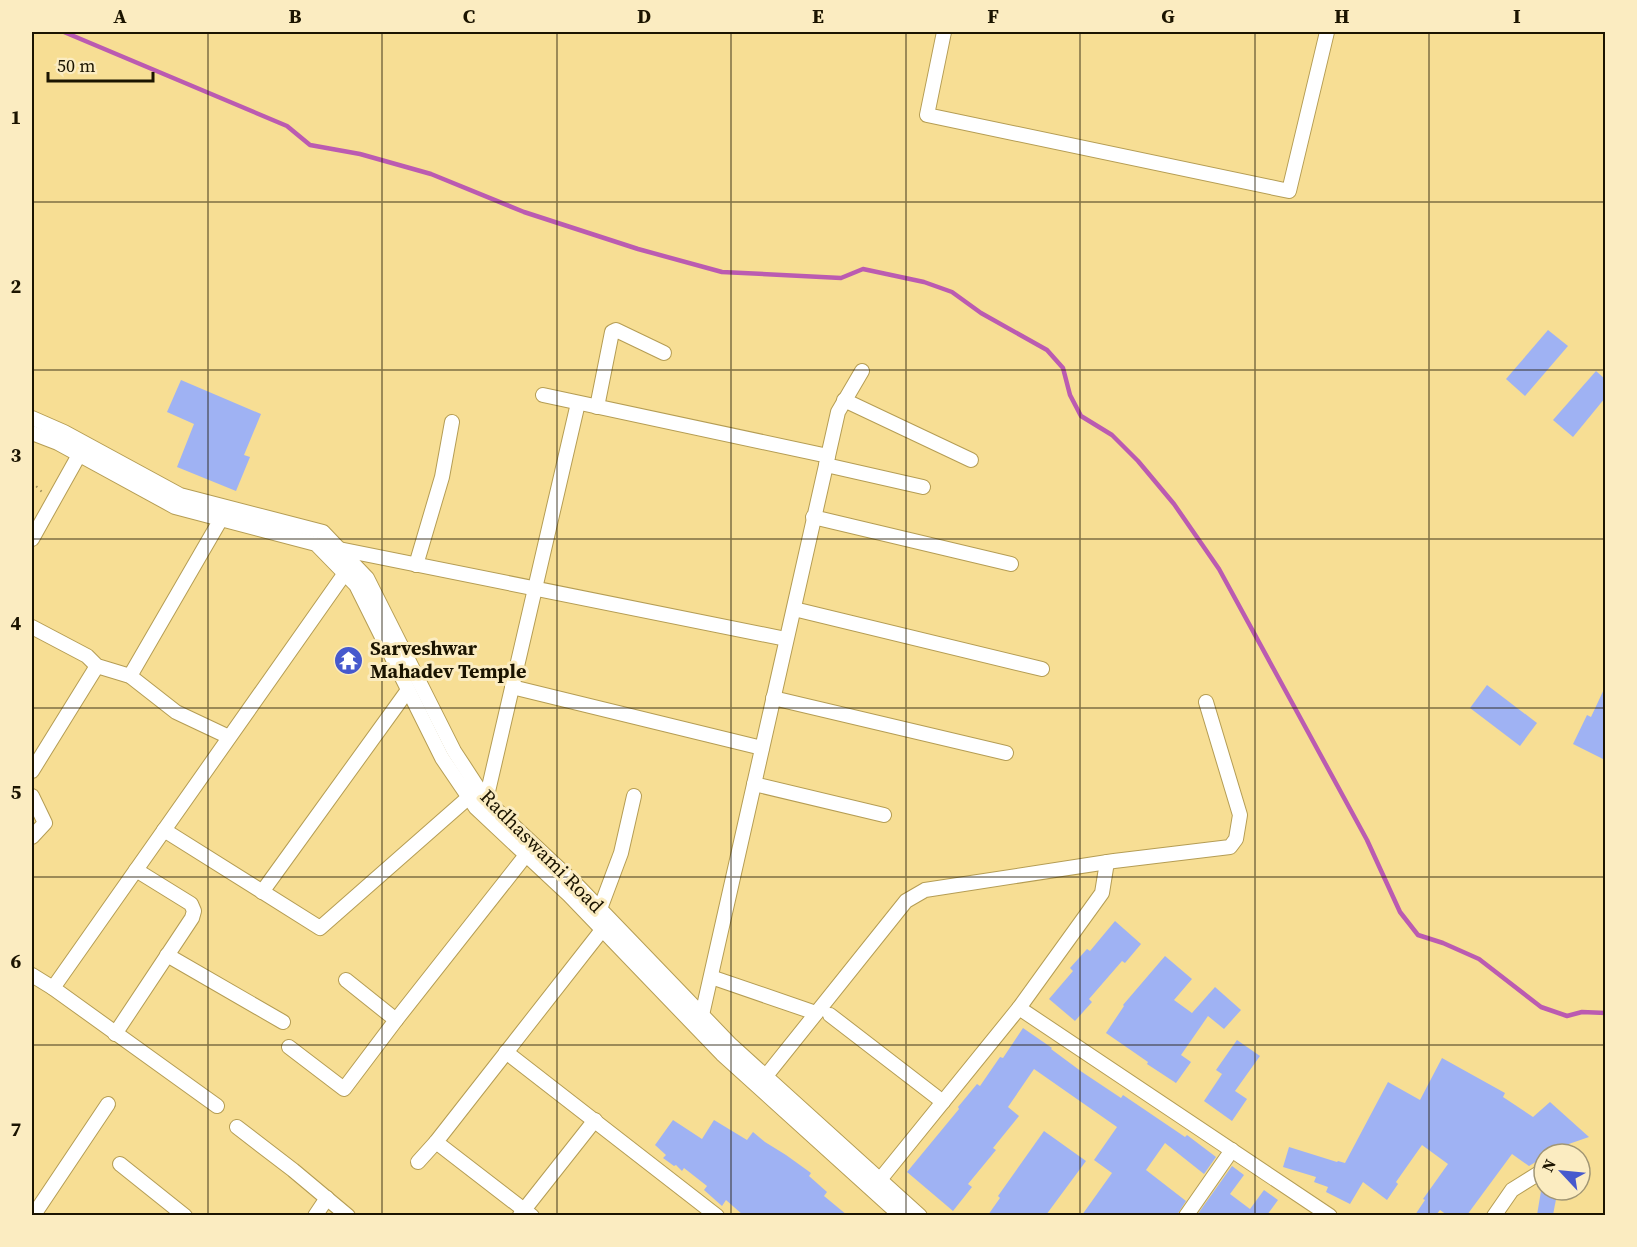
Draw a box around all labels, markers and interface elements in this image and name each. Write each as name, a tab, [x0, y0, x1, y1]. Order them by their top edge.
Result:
text: A	[113, 2, 127, 30]
text: B	[288, 2, 302, 30]
text: C	[463, 2, 475, 30]
text: D	[637, 2, 651, 30]
text: E	[812, 2, 824, 30]
text: F	[987, 2, 999, 30]
text: G	[1161, 2, 1175, 30]
text: H	[1334, 2, 1350, 30]
text: I	[1513, 2, 1521, 30]
scale bar	[48, 45, 153, 83]
text: 50 m	[57, 53, 95, 78]
text: 1	[11, 103, 21, 131]
text: 2	[11, 272, 22, 300]
text: 3	[11, 441, 22, 469]
text: 4	[11, 609, 22, 637]
place label: Sarveshwar Mahadev Temple	[370, 634, 526, 685]
temple icon: Sarveshwar Mahadev Temple	[333, 644, 365, 676]
text: 5	[11, 778, 22, 806]
street label: Radhaswami Road	[474, 783, 610, 919]
text: 6	[11, 947, 22, 975]
text: 7	[11, 1115, 22, 1143]
north arrow	[1532, 1142, 1592, 1202]
text: N	[1536, 1155, 1561, 1175]

